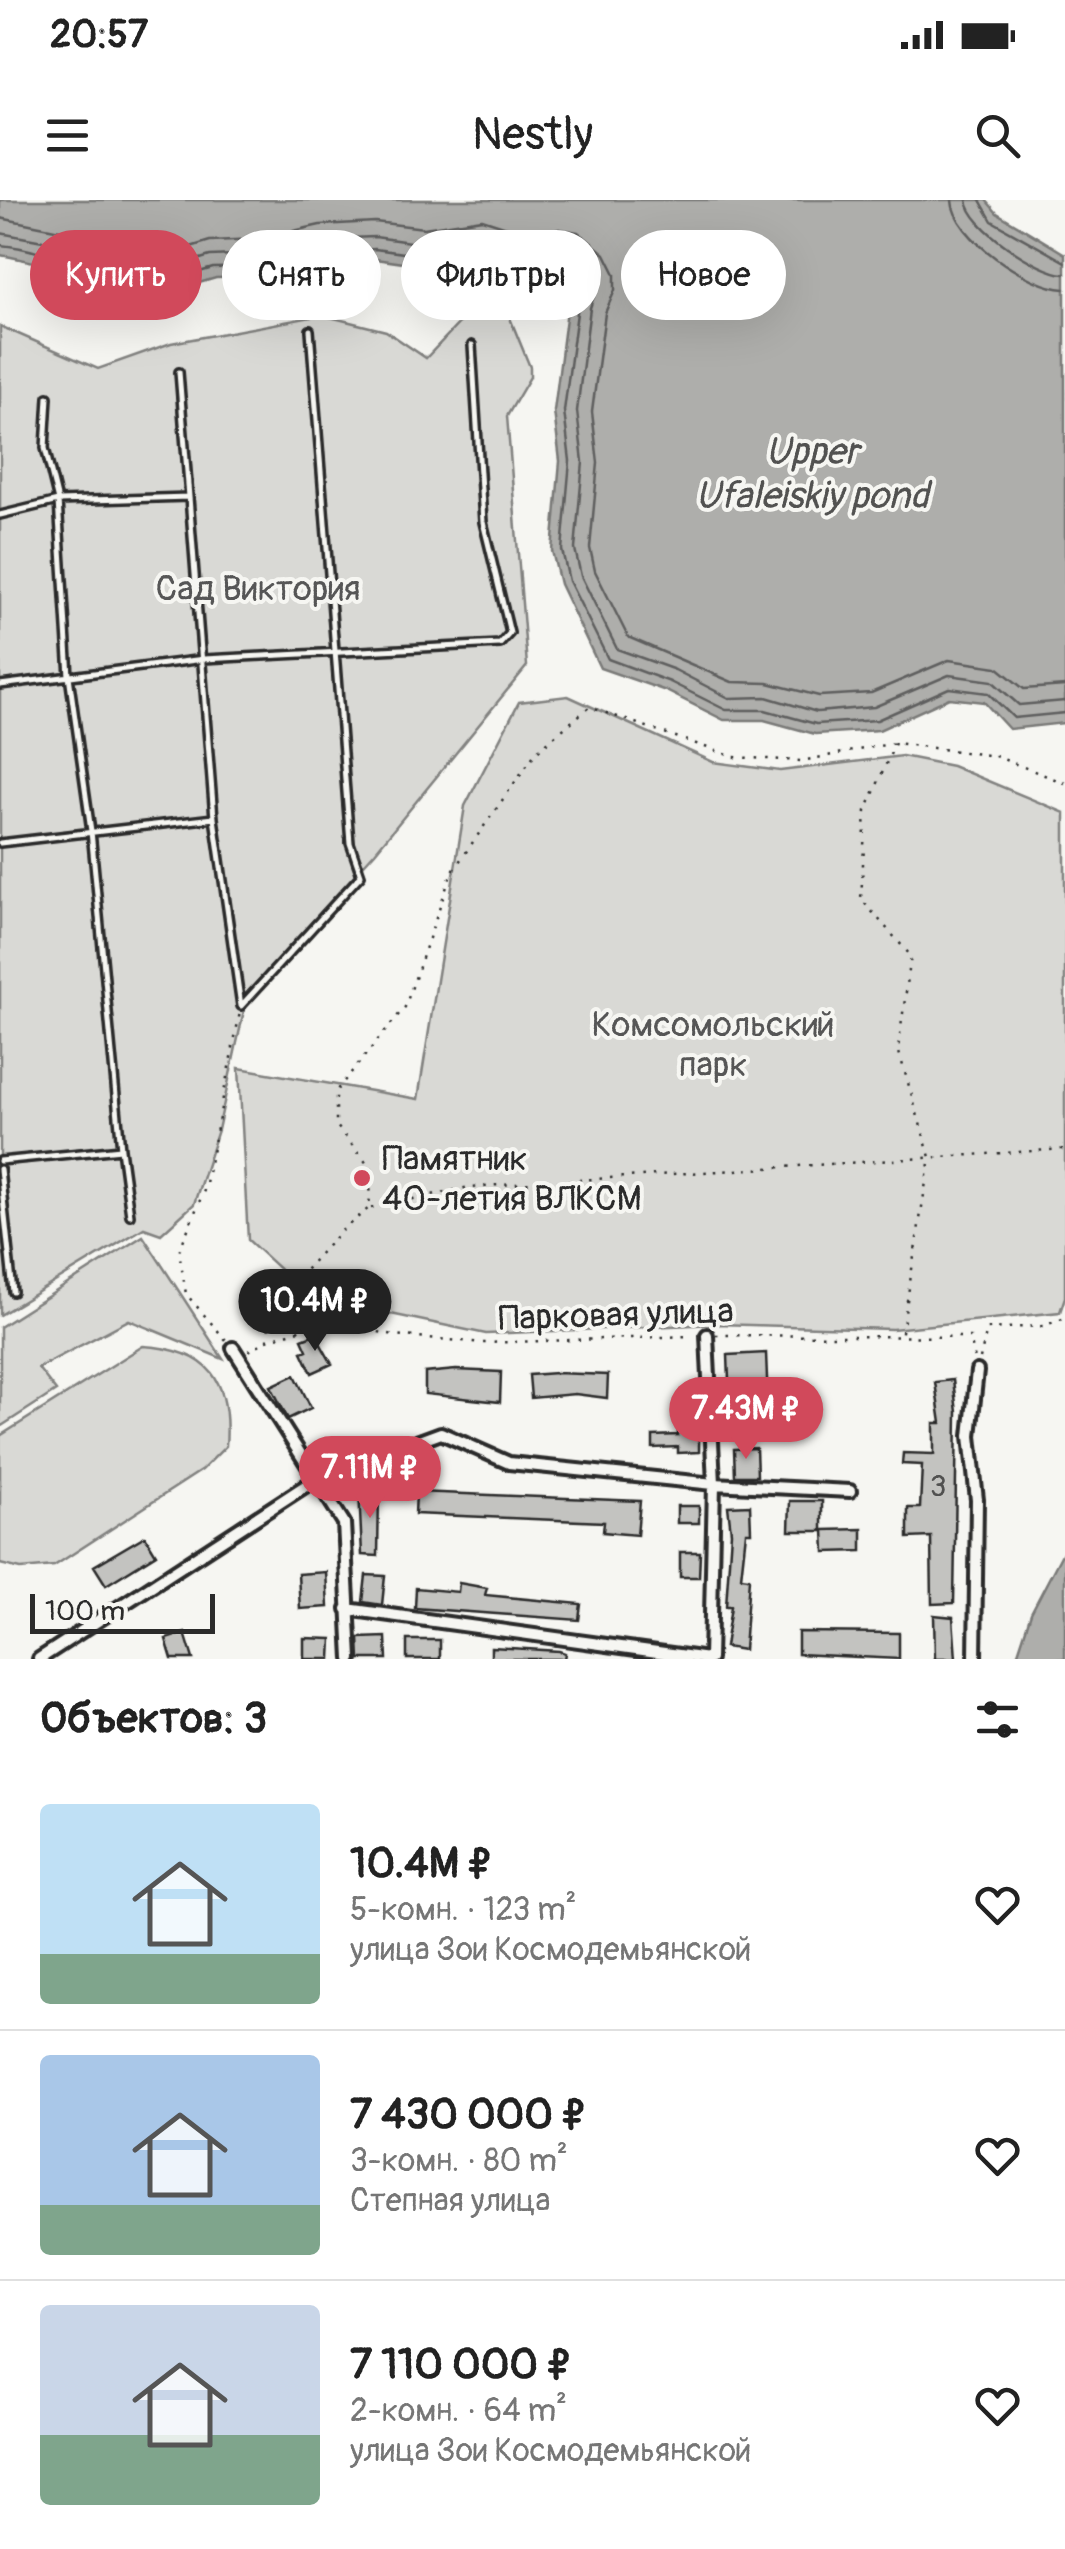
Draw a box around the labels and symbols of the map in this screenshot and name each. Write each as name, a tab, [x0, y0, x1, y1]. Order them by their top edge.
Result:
water label: Upper Ufaleiskiy pond	[695, 428, 933, 520]
park label: Сад Виктория	[156, 567, 360, 611]
park label: Комсомольский парк	[591, 1003, 835, 1087]
place label: Памятник 40-летия ВЛКСМ	[382, 1137, 642, 1221]
marker: Памятник 40-летия ВЛКСМ	[351, 1167, 373, 1189]
pin: 10.4M ₽	[223, 1269, 407, 1354]
street label: Парковая улица	[498, 1289, 734, 1341]
pin: 7.43M ₽	[654, 1377, 838, 1462]
pin: 7.11M ₽	[278, 1436, 462, 1521]
house number: 3	[930, 1468, 946, 1505]
scale bar	[30, 1589, 215, 1634]

